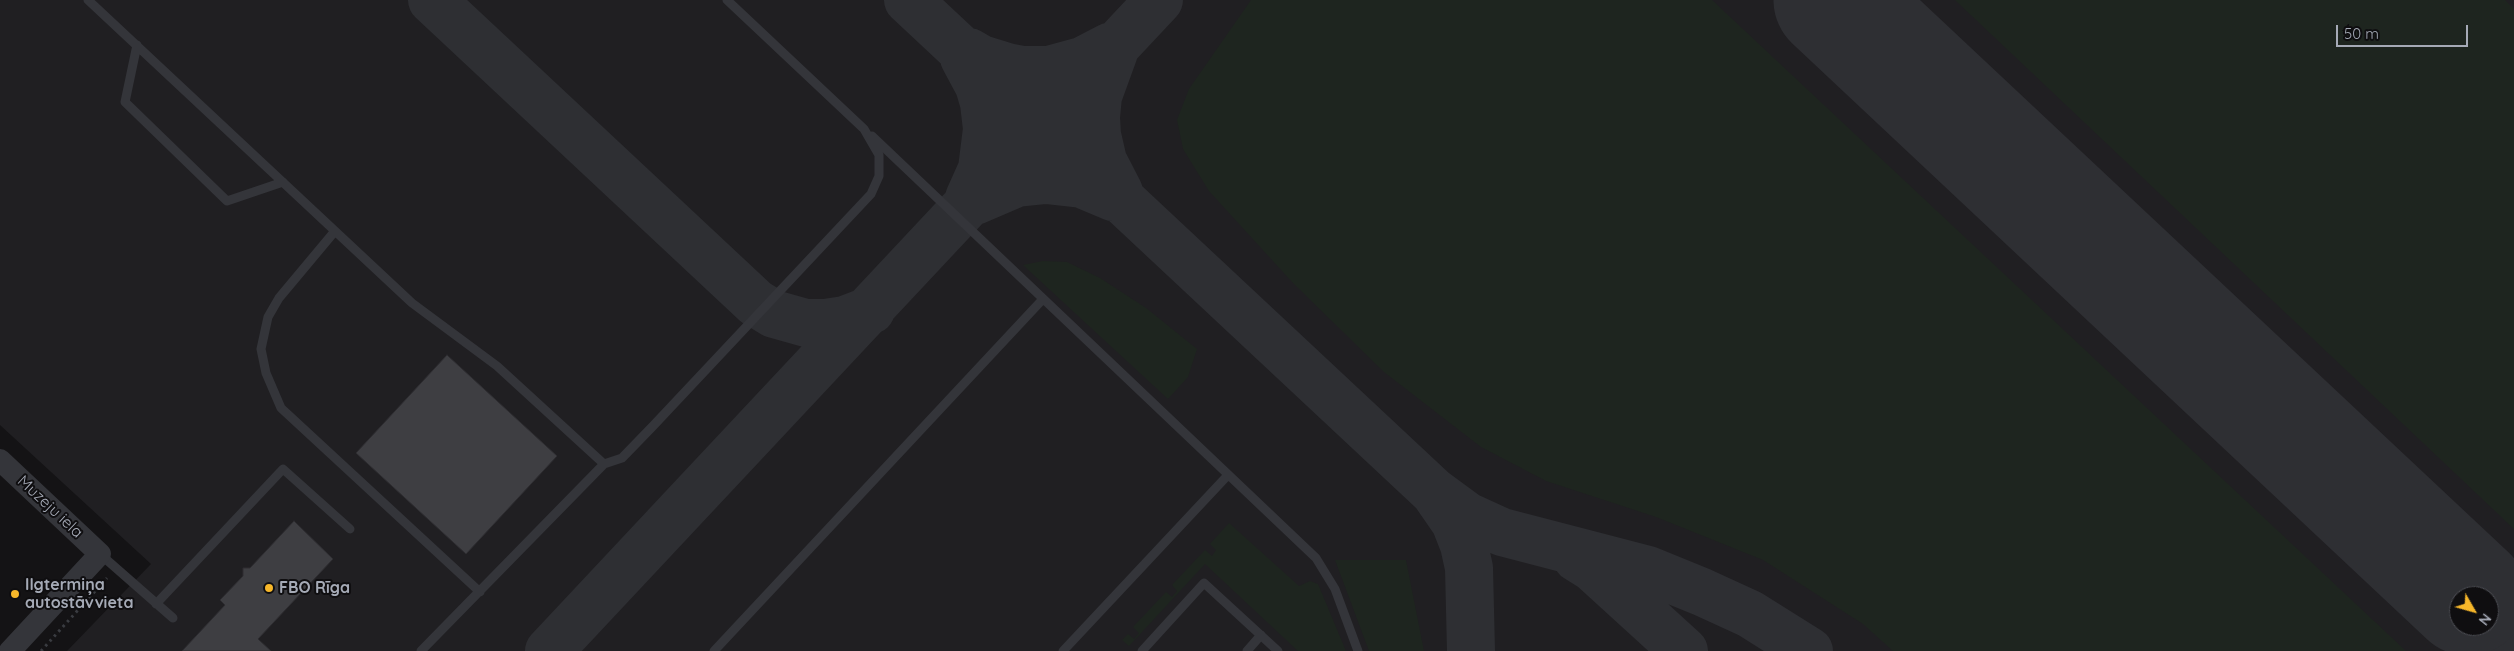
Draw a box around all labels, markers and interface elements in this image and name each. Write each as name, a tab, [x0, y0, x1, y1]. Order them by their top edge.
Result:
scale bar	[2339, 15, 2472, 47]
text: 50 m	[2344, 24, 2379, 43]
street label: Muzeju iela	[13, 472, 87, 542]
place label: Ilgtermiņa autostāvvieta	[25, 575, 133, 613]
place label: FBO Rīga	[279, 578, 350, 598]
marker: FBO Rīga	[263, 582, 275, 594]
north arrow	[2449, 586, 2499, 636]
marker: Ilgtermiņa autostāvvieta	[9, 588, 21, 600]
text: N	[2475, 610, 2495, 629]

